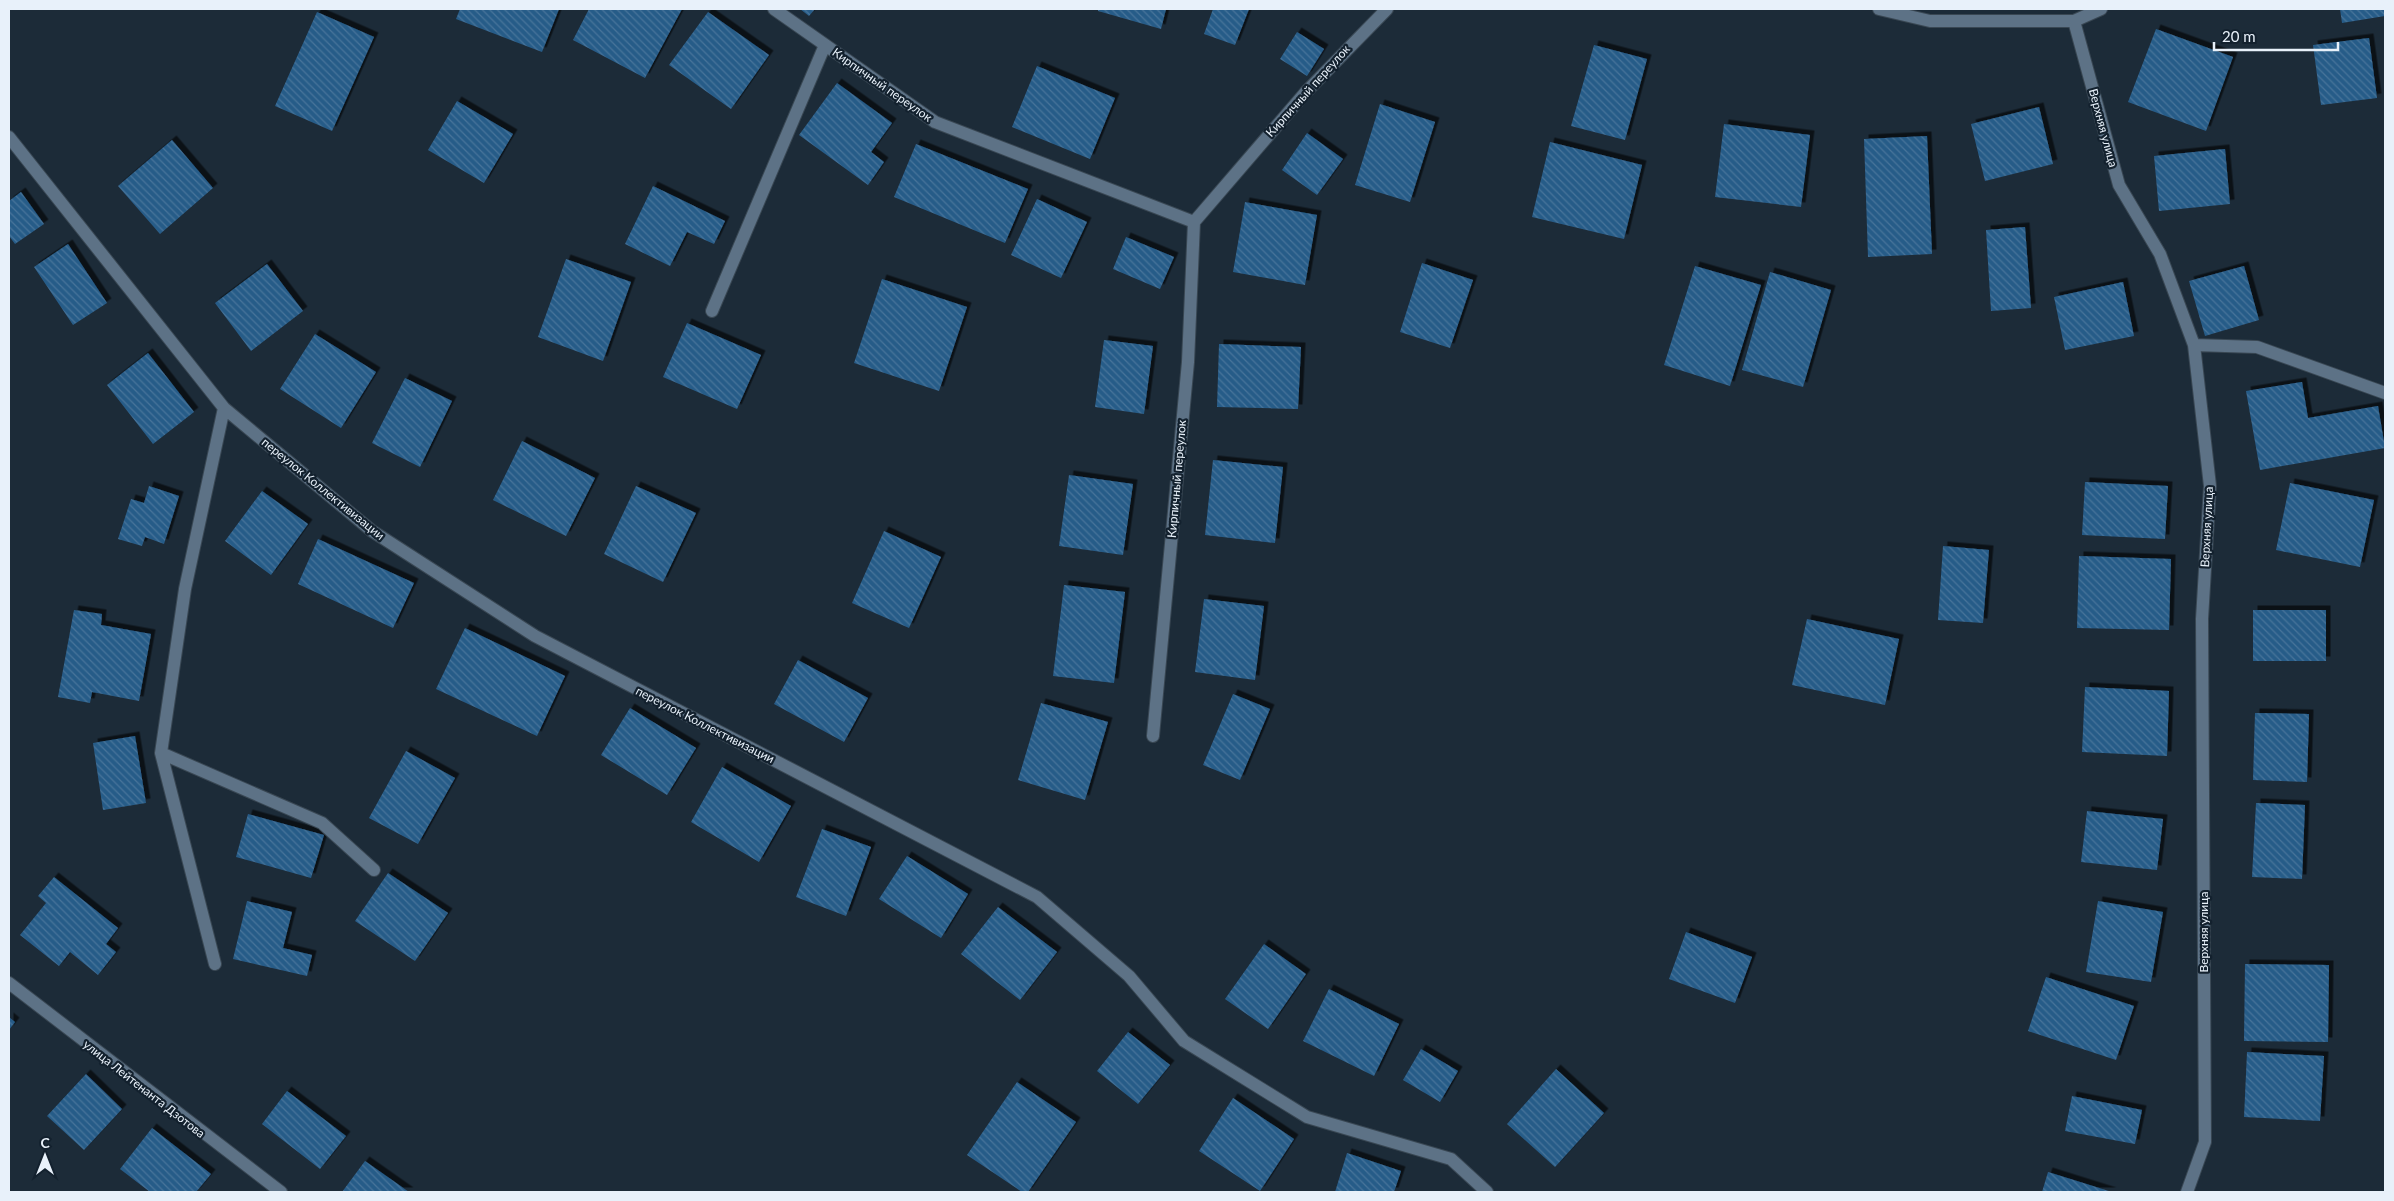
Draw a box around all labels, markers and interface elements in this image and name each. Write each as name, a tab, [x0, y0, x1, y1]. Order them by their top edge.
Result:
scale bar	[2214, 20, 2338, 52]
text: 20 m	[2222, 27, 2256, 45]
street label: Кирпичный переулок	[1262, 41, 1353, 140]
street label: Кирпичный переулок	[829, 44, 936, 125]
street label: Верхняя улица	[2086, 87, 2121, 169]
street label: Кирпичный переулок	[1164, 419, 1189, 539]
street label: переулок Коллективизации	[259, 434, 388, 543]
street label: Верхняя улица	[2197, 486, 2216, 568]
street label: переулок Коллективизации	[633, 683, 777, 766]
street label: Верхняя улица	[2196, 892, 2211, 972]
street label: улица Лейтенанта Дзотова	[81, 1036, 208, 1141]
north arrow	[20, 1131, 70, 1181]
text: С	[40, 1134, 50, 1151]

